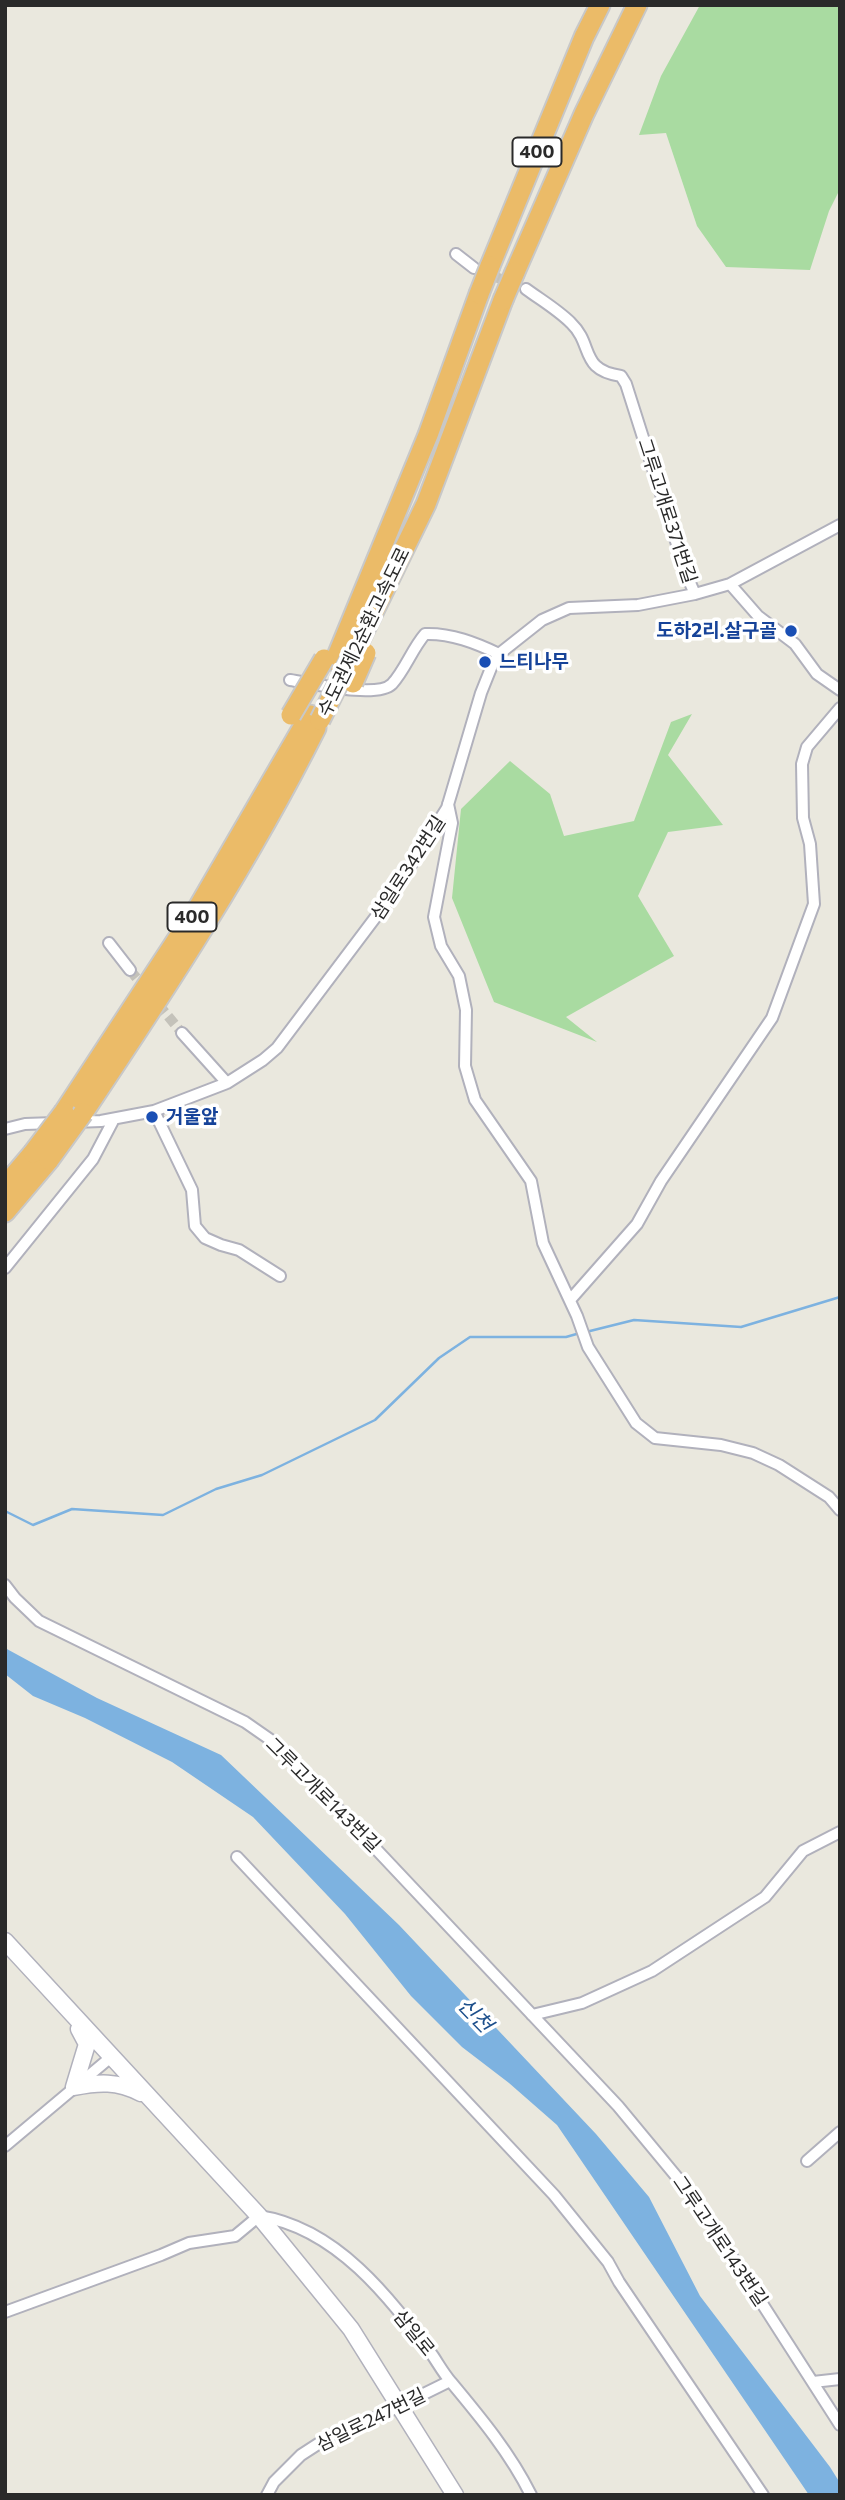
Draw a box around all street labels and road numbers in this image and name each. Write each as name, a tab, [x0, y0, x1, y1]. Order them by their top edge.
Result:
road number: 400	[512, 138, 562, 167]
street label: 그루고개로371번길	[633, 436, 701, 586]
street label: 수도권제2순환고속도로	[313, 544, 415, 720]
street label: 삼일로342번길	[366, 812, 450, 924]
road number: 400	[168, 902, 216, 932]
street label: 그루고개로143번길	[261, 1733, 385, 1857]
street label: 그루고개로143번길	[668, 2171, 772, 2311]
street label: 삼일로	[389, 2305, 439, 2361]
street label: 삼일로247번길	[313, 2384, 429, 2456]

